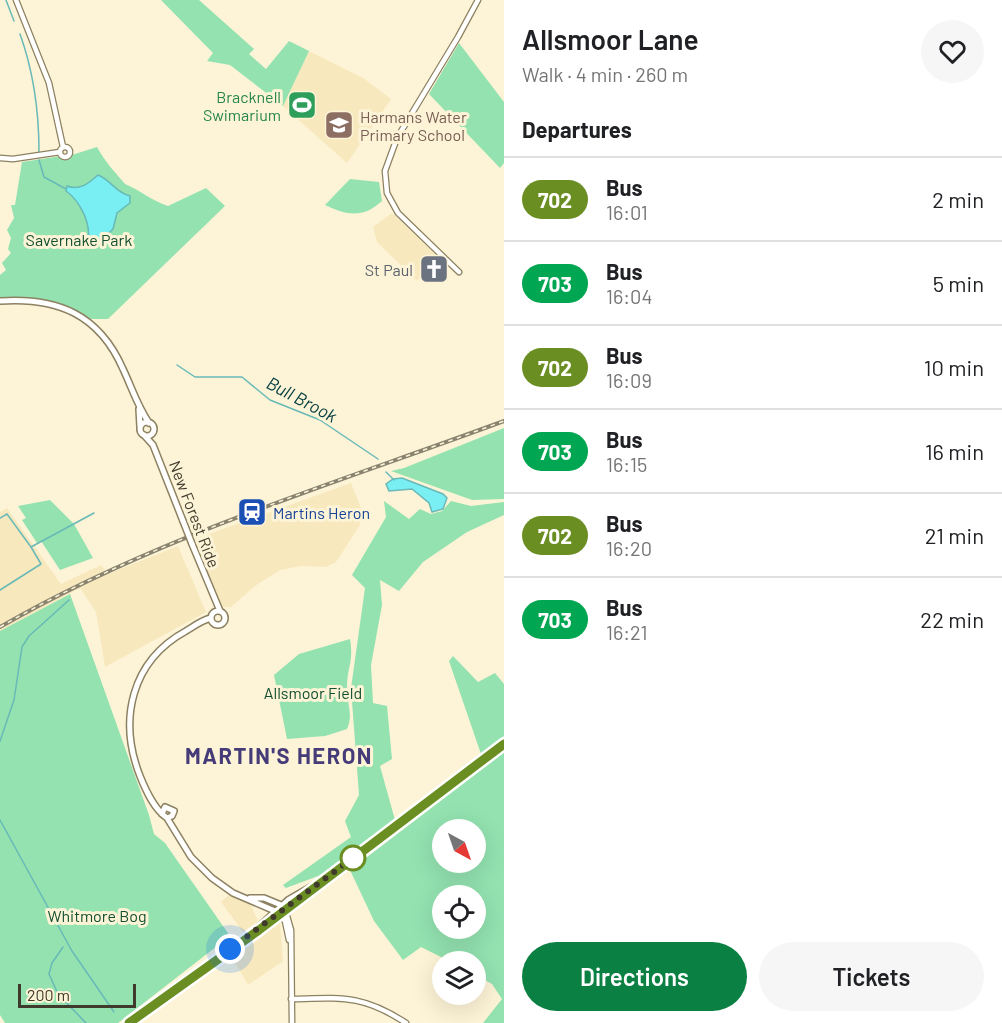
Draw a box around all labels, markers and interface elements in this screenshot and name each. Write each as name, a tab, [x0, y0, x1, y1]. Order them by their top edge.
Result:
button: heart	[921, 20, 984, 83]
text: Allsmoor Lane	[522, 22, 699, 56]
text: Walk · 4 min · 260 m	[522, 62, 688, 86]
place label: Bracknell Swimarium	[203, 87, 281, 124]
sports icon: Bracknell Swimarium	[286, 89, 318, 121]
place label: Harmans Water Primary School	[360, 107, 467, 144]
school or university icon: Harmans Water Primary School	[323, 109, 355, 141]
text: Departures	[522, 116, 632, 142]
text: Bus	[606, 174, 643, 200]
text: 2 min	[932, 186, 984, 212]
text: 702	[538, 187, 572, 212]
text: 16:01	[606, 200, 648, 224]
park label: Savernake Park	[26, 230, 132, 249]
church icon: St Paul	[418, 253, 450, 285]
text: Bus	[606, 258, 643, 284]
place label: St Paul	[365, 260, 413, 279]
text: 5 min	[933, 270, 984, 296]
text: 703	[538, 271, 572, 296]
text: 16:04	[606, 284, 652, 308]
text: Bus	[606, 342, 643, 368]
text: 10 min	[924, 354, 984, 380]
text: 702	[538, 355, 572, 380]
text: 16:09	[606, 368, 652, 392]
water label: Bull Brook	[263, 371, 341, 427]
text: Bus	[606, 426, 643, 452]
text: 16 min	[925, 438, 984, 464]
text: 703	[538, 439, 572, 464]
text: 16:15	[606, 452, 647, 476]
street label: New Forest Ride	[166, 458, 224, 570]
station icon: Martins Heron	[236, 496, 268, 528]
place label: Martins Heron	[273, 503, 370, 522]
text: Bus	[606, 510, 643, 536]
text: 21 min	[925, 522, 984, 548]
text: 702	[538, 523, 572, 548]
text: 16:20	[606, 536, 652, 560]
text: Bus	[606, 594, 643, 620]
text: 22 min	[920, 606, 984, 632]
text: 703	[538, 607, 572, 632]
text: 16:21	[606, 620, 648, 644]
park label: Allsmoor Field	[264, 683, 362, 702]
district label: MARTIN'S HERON	[185, 742, 373, 768]
north arrow	[432, 819, 486, 873]
map controls	[432, 819, 486, 1005]
unlabelled marker	[340, 845, 366, 871]
button: locate	[432, 885, 486, 939]
park label: Whitmore Bog	[47, 906, 147, 925]
your location	[215, 934, 245, 964]
button: Directions	[522, 942, 747, 1011]
button: Tickets	[759, 942, 984, 1011]
button: layers	[432, 951, 486, 1005]
scale bar	[18, 981, 136, 1008]
text: 200 m	[27, 985, 70, 1004]

